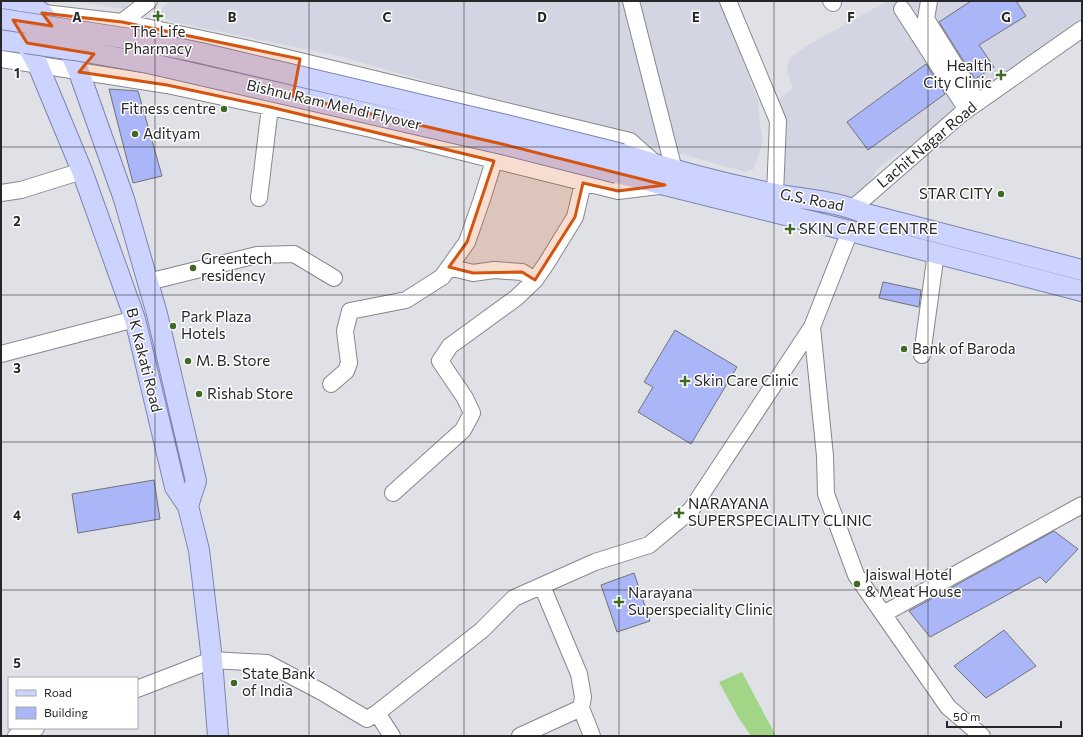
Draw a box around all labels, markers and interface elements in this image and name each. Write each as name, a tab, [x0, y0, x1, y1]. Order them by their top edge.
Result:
text: A	[72, 9, 82, 25]
text: B	[228, 9, 237, 25]
text: C	[383, 9, 392, 25]
text: D	[537, 9, 547, 25]
text: E	[692, 9, 700, 25]
text: F	[847, 9, 855, 25]
text: G	[1001, 9, 1011, 25]
marker: The Life Pharmacy	[152, 10, 164, 22]
place label: The Life Pharmacy	[124, 22, 192, 57]
place label: Health City Clinic	[923, 56, 992, 91]
text: 1	[14, 65, 20, 81]
marker: Health City Clinic	[995, 69, 1007, 81]
street label: Bishnu Ram Mehdi Flyover	[245, 75, 423, 133]
street label: Lachit Nagar Road	[873, 97, 980, 191]
place label: Fitness centre	[121, 99, 216, 117]
marker: Fitness centre	[219, 104, 229, 114]
place label: Adityam	[143, 124, 200, 142]
marker: Adityam	[130, 129, 140, 139]
street label: G.S. Road	[779, 184, 846, 214]
place label: STAR CITY	[919, 184, 993, 202]
marker: STAR CITY	[996, 189, 1006, 199]
text: 2	[13, 213, 21, 229]
place label: SKIN CARE CENTRE	[799, 219, 938, 237]
marker: SKIN CARE CENTRE	[784, 223, 796, 235]
place label: Greentech residency	[201, 249, 272, 284]
marker: Greentech residency	[188, 263, 198, 273]
street label: B K Kakati Road	[123, 306, 167, 414]
place label: Park Plaza Hotels	[181, 307, 252, 342]
marker: Park Plaza Hotels	[168, 321, 178, 331]
place label: Bank of Baroda	[912, 339, 1016, 357]
marker: Bank of Baroda	[899, 344, 909, 354]
place label: M. B. Store	[196, 351, 270, 369]
marker: M. B. Store	[183, 356, 193, 366]
text: 3	[13, 360, 21, 376]
place label: Skin Care Clinic	[694, 371, 799, 389]
marker: Skin Care Clinic	[679, 375, 691, 387]
place label: Rishab Store	[207, 384, 293, 402]
marker: Rishab Store	[194, 389, 204, 399]
place label: NARAYANA SUPERSPECIALITY CLINIC	[688, 494, 872, 529]
text: 4	[13, 507, 21, 523]
marker: NARAYANA SUPERSPECIALITY CLINIC	[673, 507, 685, 519]
place label: Jaiswal Hotel & Meat House	[865, 565, 961, 600]
marker: Jaiswal Hotel & Meat House	[852, 579, 862, 589]
place label: Narayana Superspeciality Clinic	[628, 583, 773, 618]
marker: Narayana Superspeciality Clinic	[613, 596, 625, 608]
text: 5	[13, 655, 21, 671]
place label: State Bank of India	[242, 664, 316, 699]
legend	[8, 677, 138, 729]
marker: State Bank of India	[229, 678, 239, 688]
text: Road	[44, 685, 72, 699]
scale bar	[947, 703, 1061, 729]
text: Building	[44, 705, 88, 719]
text: 50 m	[953, 709, 981, 723]

